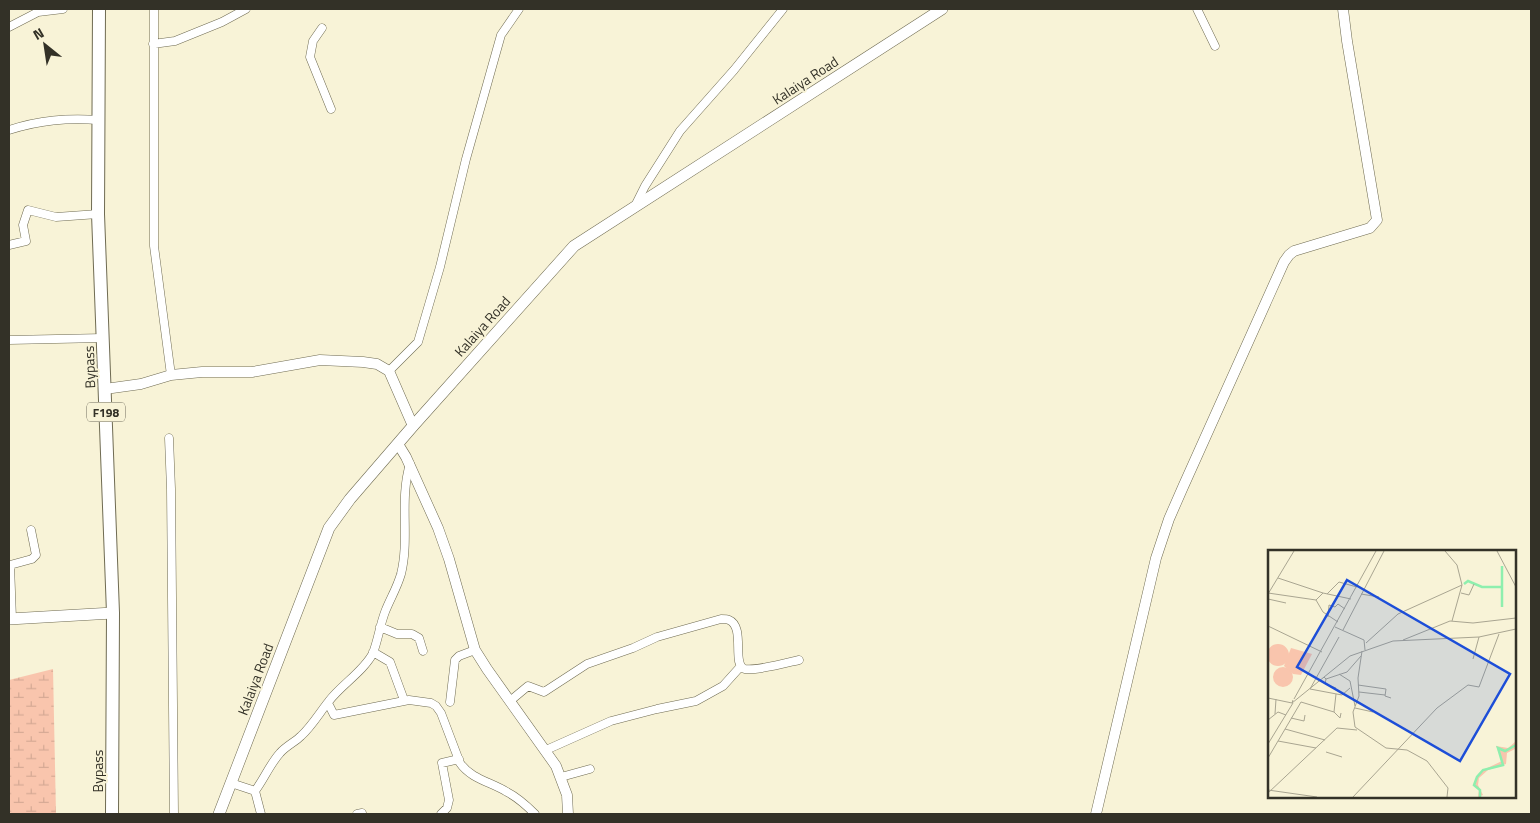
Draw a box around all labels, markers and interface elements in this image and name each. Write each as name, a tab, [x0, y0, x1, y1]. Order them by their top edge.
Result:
north arrow	[20, 20, 70, 70]
text: N	[29, 22, 48, 45]
street label: Kalaiya Road	[768, 51, 842, 109]
street label: Kalaiya Road	[449, 291, 515, 361]
street label: Bypass	[78, 345, 100, 389]
road number: F198	[87, 402, 125, 422]
inset map	[1268, 550, 1515, 798]
street label: Kalaiya Road	[232, 640, 278, 718]
street label: Bypass	[87, 750, 108, 792]

